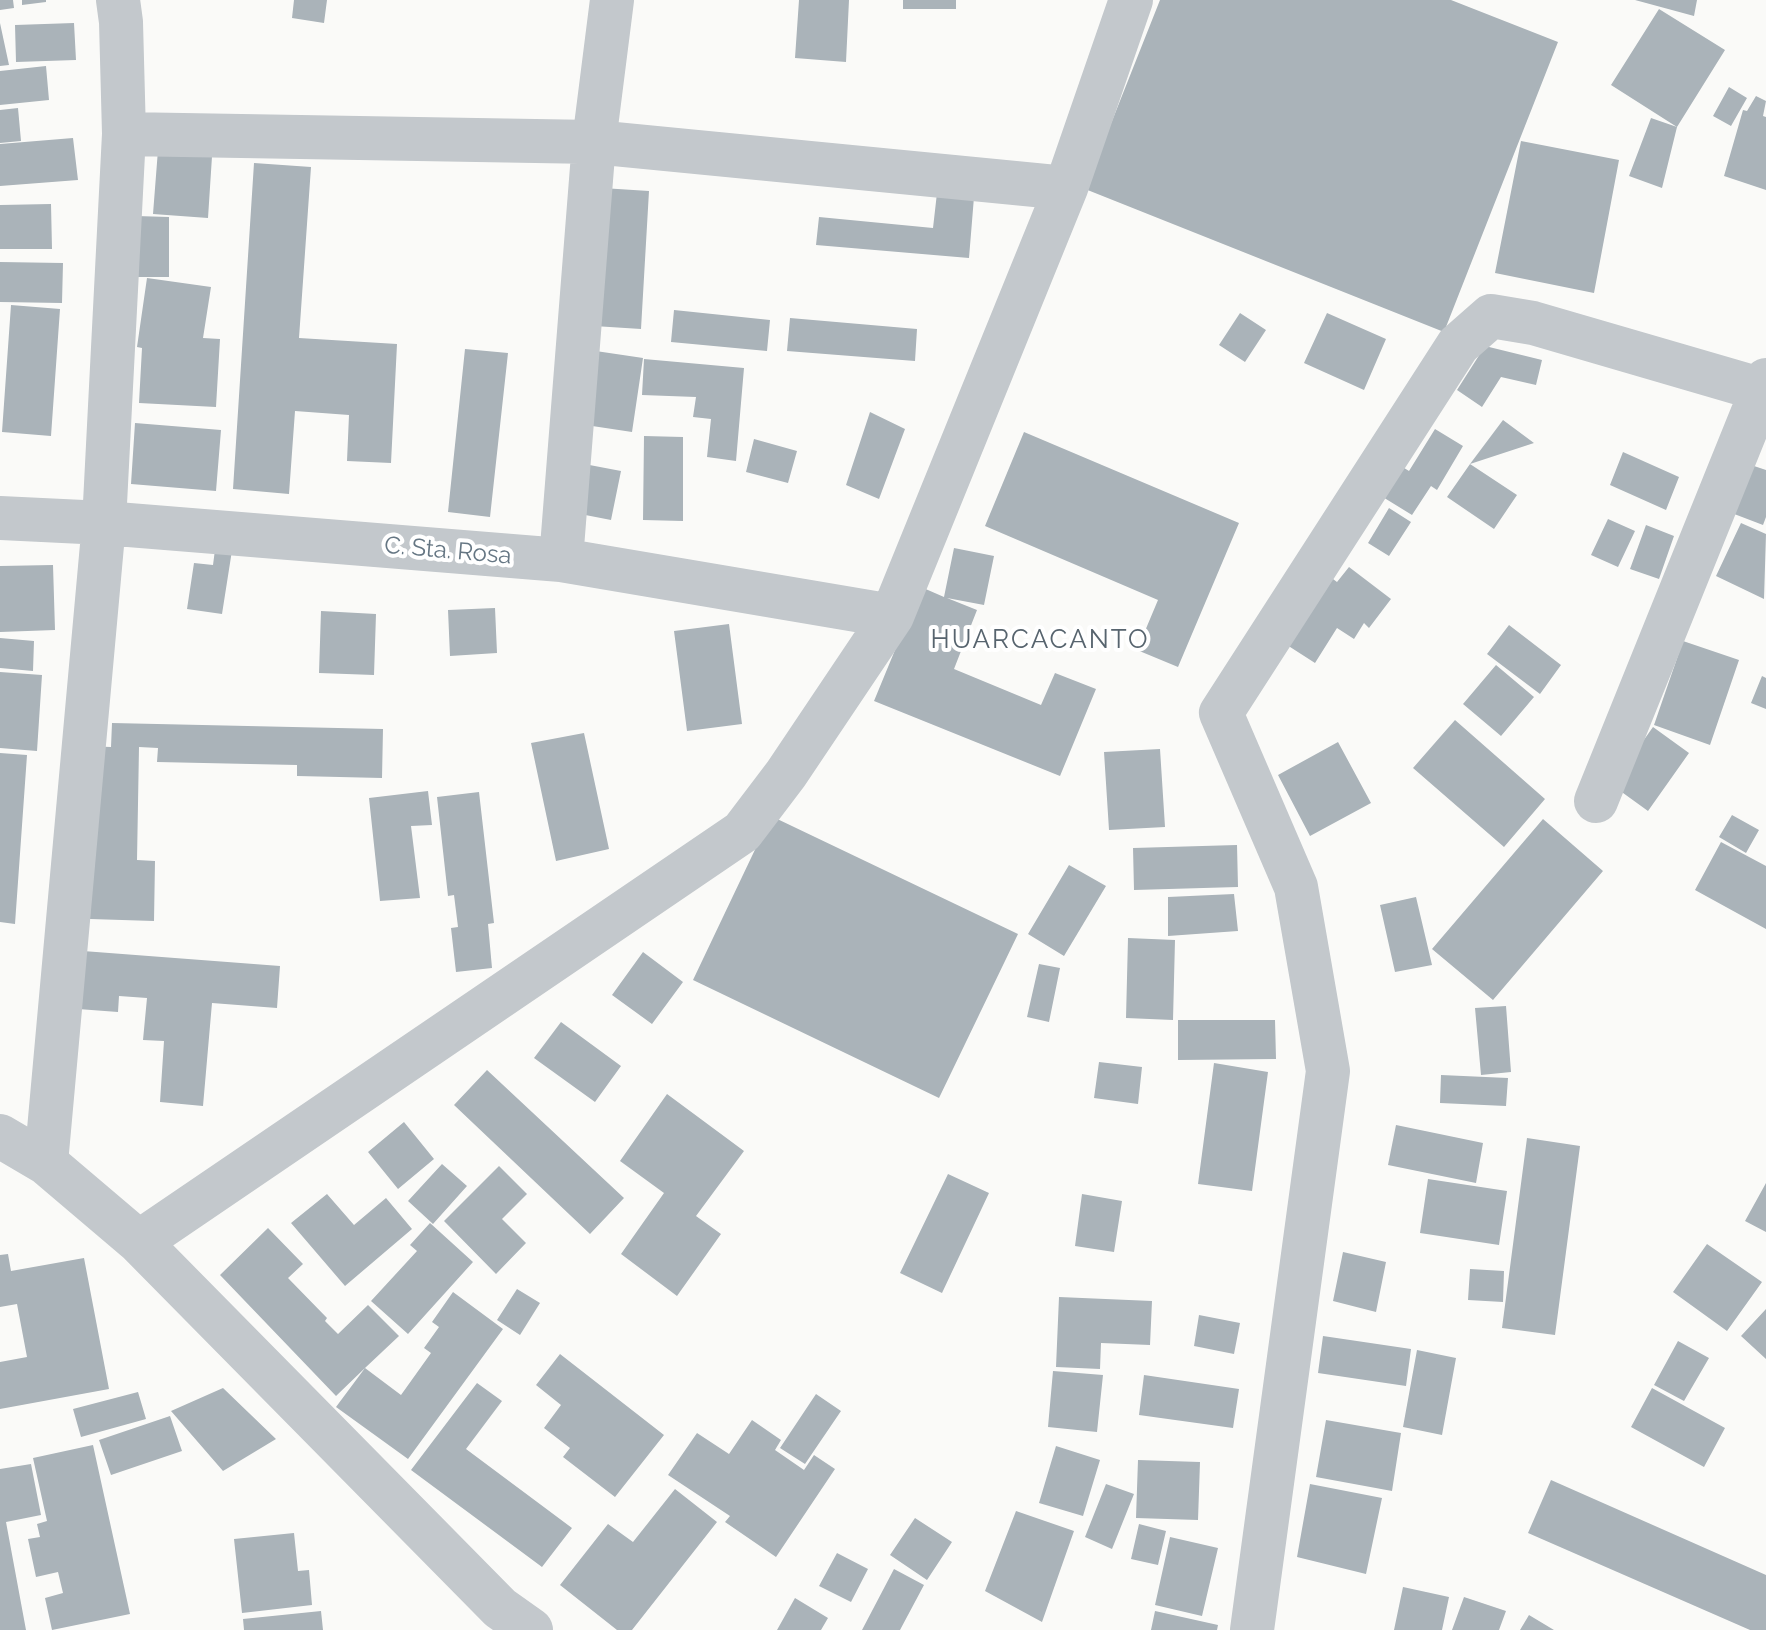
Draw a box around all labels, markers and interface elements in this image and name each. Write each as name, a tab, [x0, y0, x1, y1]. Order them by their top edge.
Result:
street label: C. Sta. Rosa	[383, 531, 513, 571]
district label: HUARCACANTO	[930, 624, 1150, 656]

